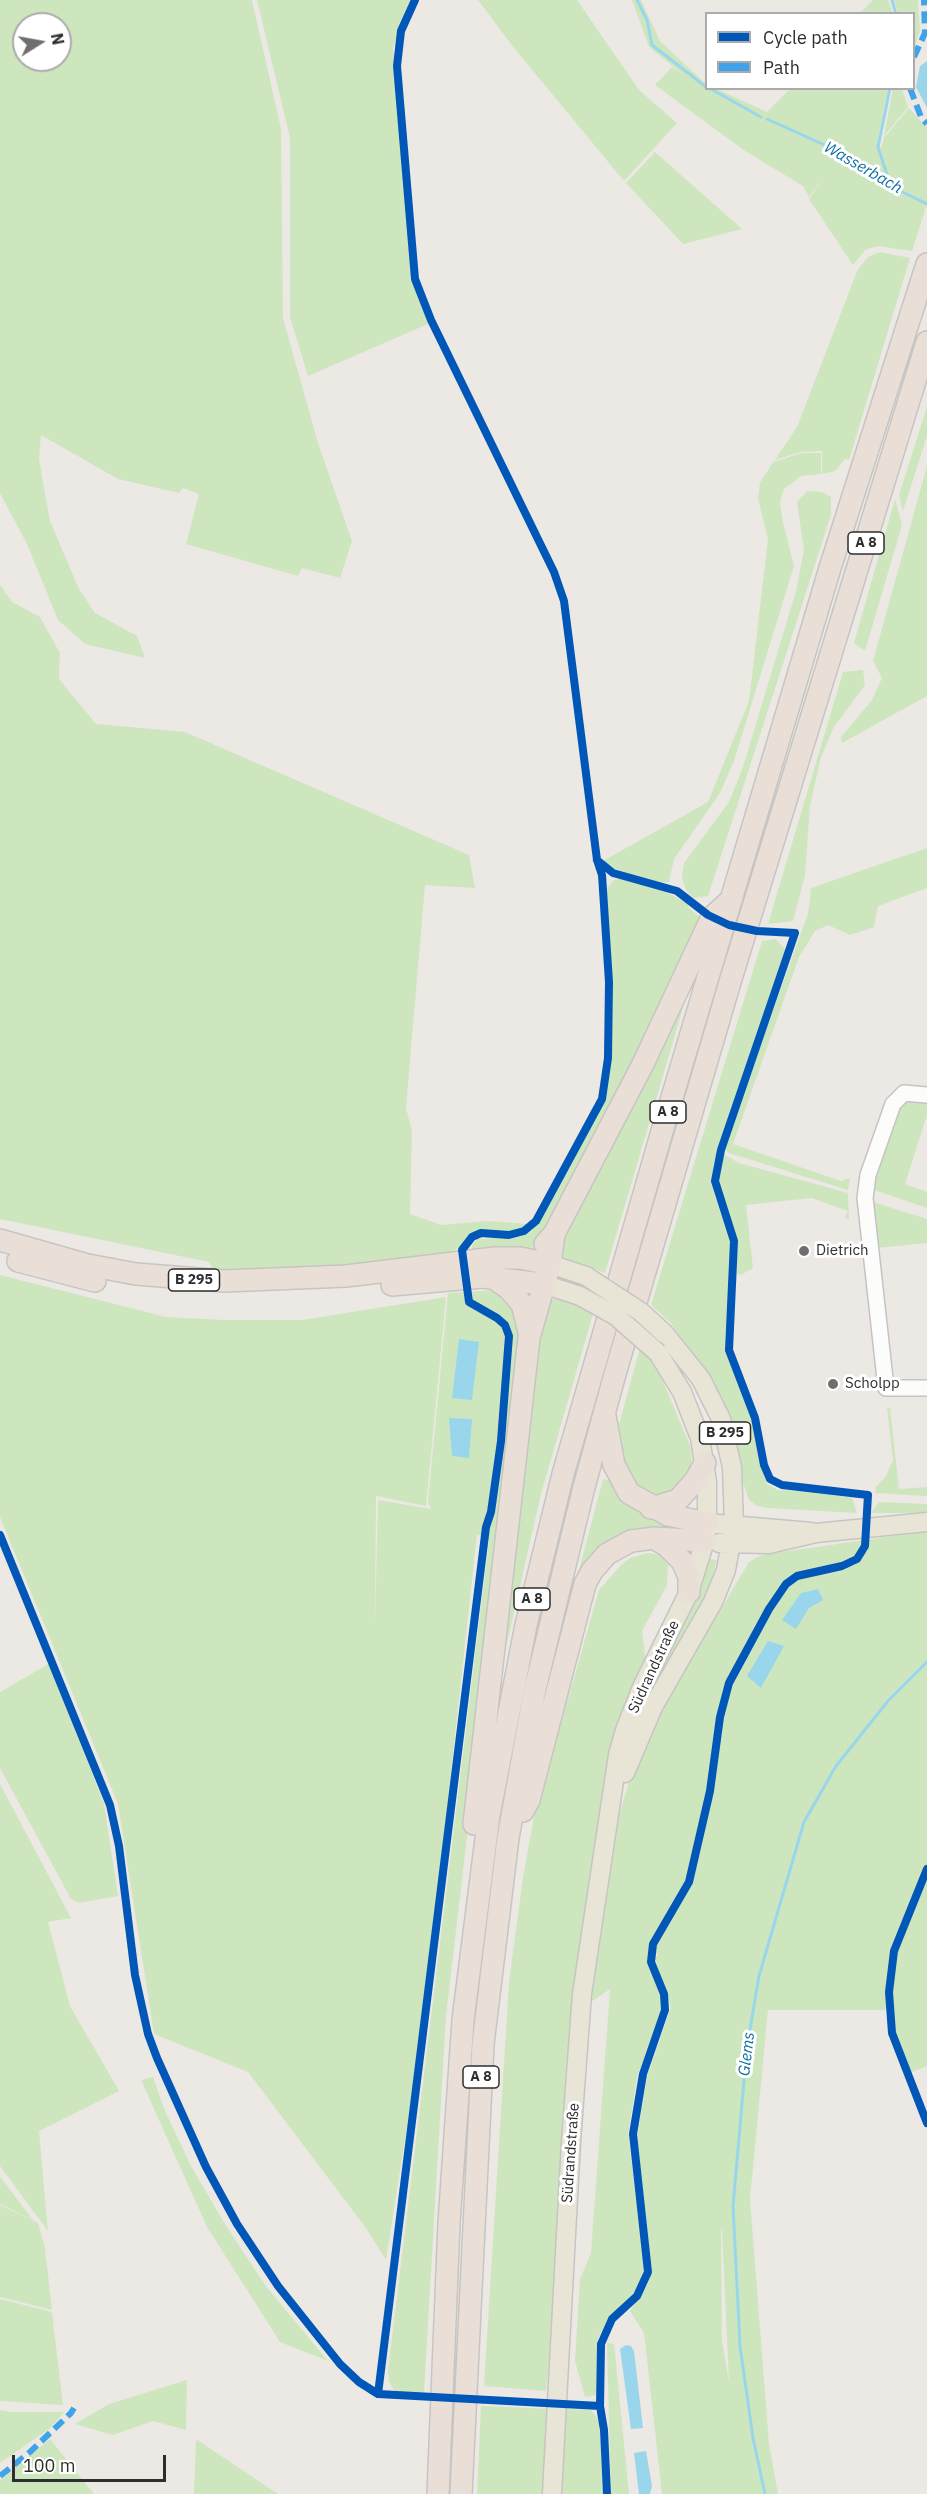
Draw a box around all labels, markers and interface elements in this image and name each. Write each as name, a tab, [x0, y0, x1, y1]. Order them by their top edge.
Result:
north arrow	[12, 12, 72, 72]
legend	[705, 12, 915, 90]
text: Cycle path	[763, 26, 848, 49]
text: N	[47, 31, 69, 47]
text: Path	[763, 56, 800, 79]
water label: Wasserbach	[820, 138, 906, 198]
road number: A 8	[848, 532, 884, 554]
road number: A 8	[650, 1101, 686, 1123]
place label: Dietrich	[816, 1242, 869, 1260]
marker: Dietrich	[797, 1244, 811, 1258]
road number: B 295	[168, 1269, 220, 1291]
place label: Scholpp	[845, 1375, 900, 1393]
marker: Scholpp	[826, 1377, 840, 1391]
road number: B 295	[700, 1422, 750, 1444]
road number: A 8	[514, 1588, 550, 1610]
street label: Südrandstraße	[625, 1618, 683, 1716]
water label: Glems	[735, 2031, 759, 2077]
road number: A 8	[463, 2066, 499, 2088]
street label: Südrandstraße	[559, 2102, 583, 2204]
scale bar	[15, 2443, 170, 2481]
text: 100 m	[23, 2454, 75, 2477]

